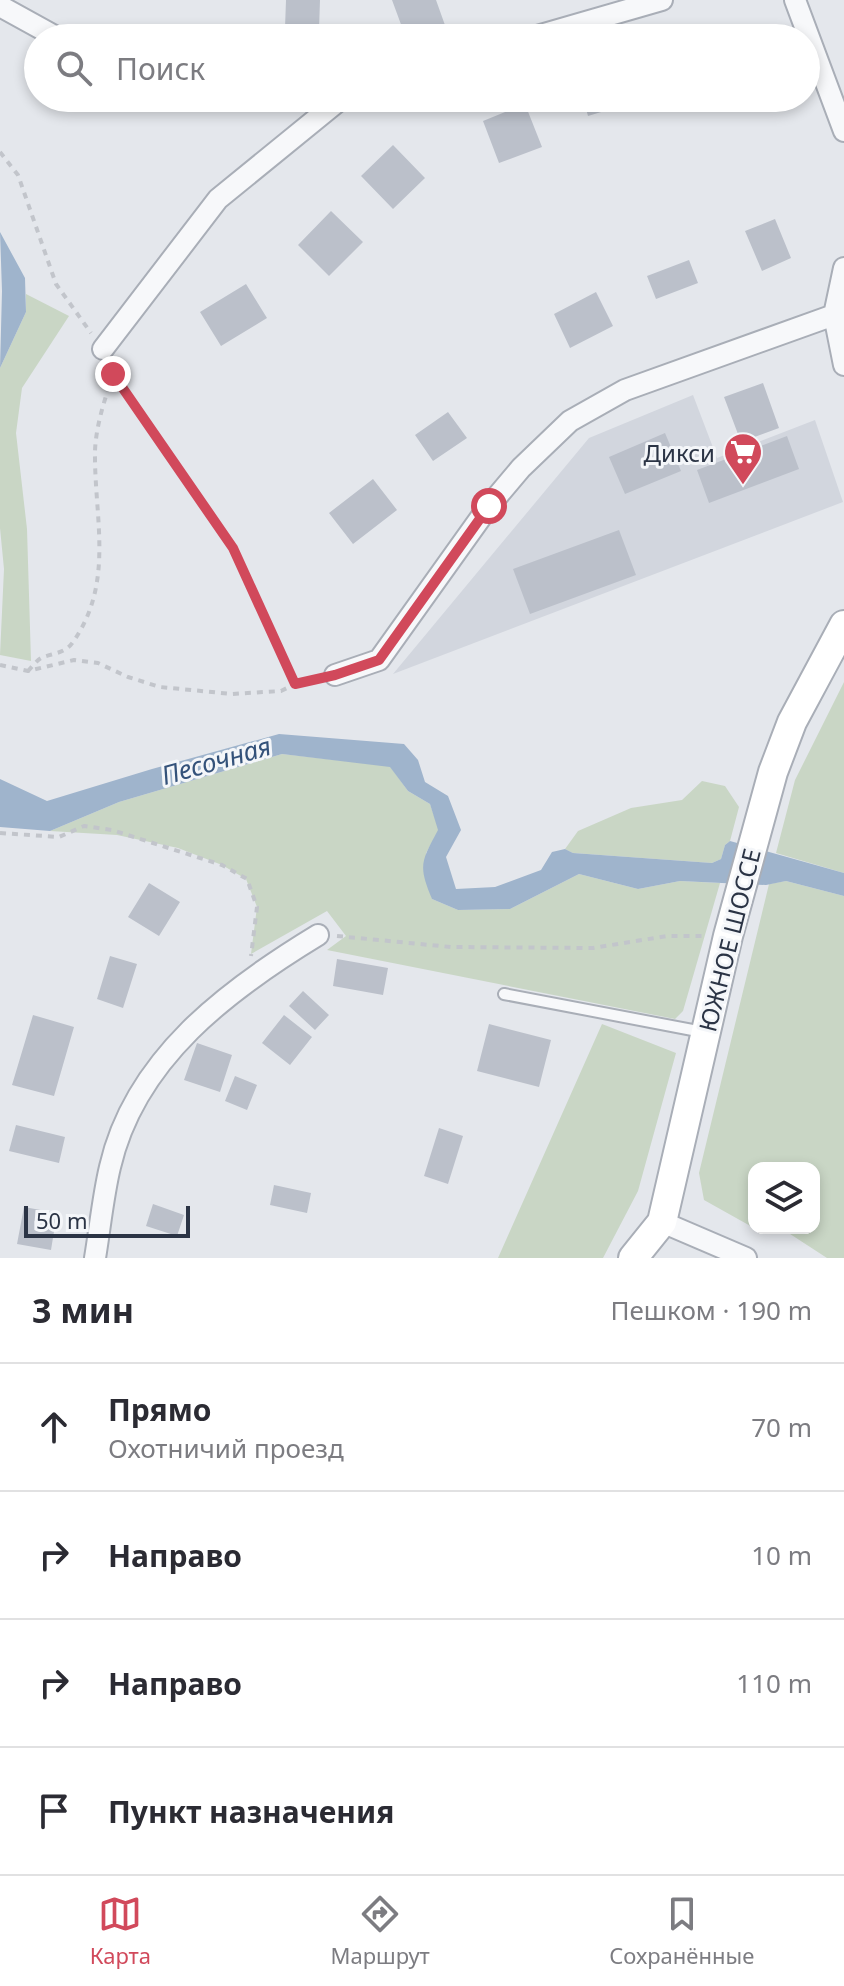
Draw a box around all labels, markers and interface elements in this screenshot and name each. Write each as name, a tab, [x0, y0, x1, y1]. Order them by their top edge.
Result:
search box	[24, 24, 820, 112]
icon: search	[52, 46, 96, 90]
text: Поиск	[116, 48, 205, 89]
route end	[95, 356, 131, 392]
supermarket icon: Дикси	[722, 431, 764, 486]
place label: Дикси	[644, 436, 715, 469]
route start	[471, 488, 507, 524]
water label: Песочная	[157, 727, 275, 793]
street label: ЮЖНОЕ ШОССЕ	[690, 845, 768, 1035]
map controls	[748, 1162, 820, 1234]
button: layers	[748, 1162, 820, 1234]
scale bar	[24, 1202, 190, 1238]
text: 50 m	[36, 1205, 87, 1235]
text: 3 мин	[32, 1287, 134, 1333]
text: Пешком · 190 m	[610, 1292, 812, 1328]
text: Прямо	[108, 1389, 212, 1430]
icon: ahead	[32, 1405, 76, 1449]
text: 70 m	[751, 1409, 812, 1445]
text: Охотничий проезд	[108, 1430, 344, 1466]
icon: right	[32, 1533, 76, 1577]
text: Направо	[108, 1535, 242, 1576]
text: 10 m	[751, 1537, 812, 1573]
icon: right	[32, 1661, 76, 1705]
text: Направо	[108, 1663, 242, 1704]
text: 110 m	[736, 1665, 812, 1701]
icon: arrive	[32, 1789, 76, 1833]
text: Пункт назначения	[108, 1791, 394, 1832]
tab: Карта	[90, 1892, 151, 1970]
tab: Маршрут	[330, 1892, 430, 1970]
tab: Сохранённые	[609, 1892, 754, 1970]

